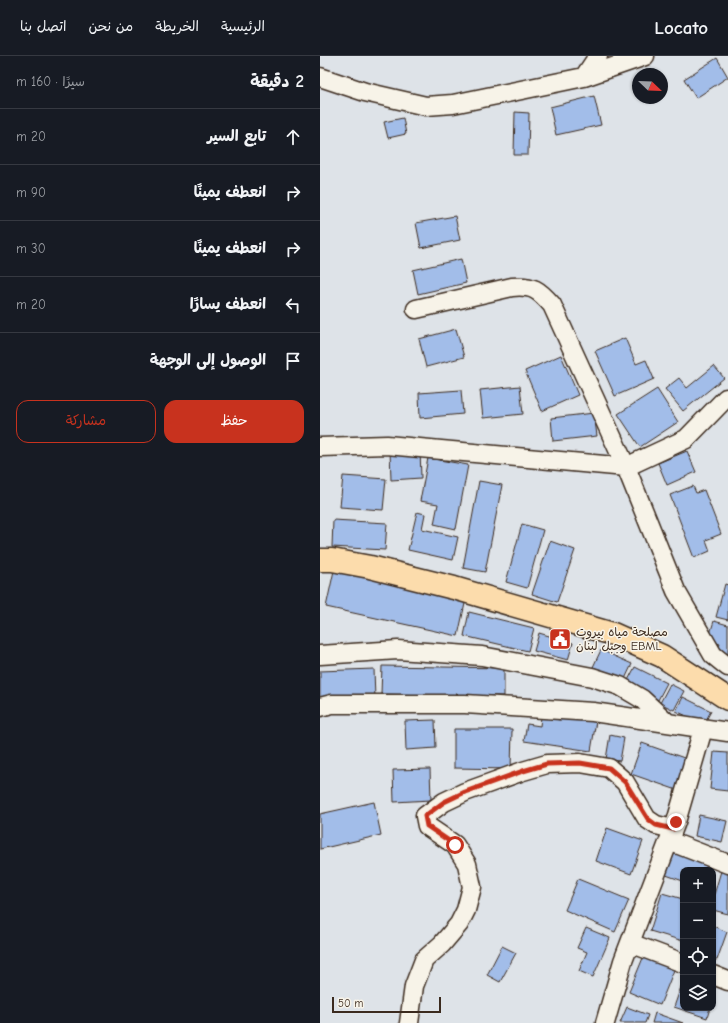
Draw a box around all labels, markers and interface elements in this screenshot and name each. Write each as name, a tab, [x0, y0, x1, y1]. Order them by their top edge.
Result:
text: Locato	[654, 17, 708, 39]
text: اتصل بنا	[20, 18, 67, 35]
text: من نحن	[89, 18, 133, 35]
text: الخريطة	[155, 18, 199, 35]
text: الرئيسية	[221, 18, 265, 35]
north arrow	[632, 68, 668, 104]
text: 2 دقيقة	[250, 72, 304, 91]
text: سيرًا · 160 m	[16, 74, 85, 89]
icon: ahead	[282, 126, 304, 148]
text: تابع السير	[207, 127, 266, 145]
text: 20 m	[16, 129, 46, 144]
icon: right	[282, 182, 304, 204]
text: انعطف يمينًا	[194, 183, 266, 201]
text: 90 m	[16, 185, 46, 200]
icon: right	[282, 238, 304, 260]
text: انعطف يمينًا	[194, 239, 266, 257]
text: 30 m	[16, 241, 46, 256]
icon: left	[282, 294, 304, 316]
text: انعطف يسارًا	[190, 295, 266, 313]
text: 20 m	[16, 297, 46, 312]
icon: arrive	[282, 350, 304, 372]
text: الوصول إلى الوجهة	[150, 351, 266, 369]
button: مشاركة	[16, 400, 156, 443]
button: حفظ	[164, 400, 304, 443]
place label: مصلحة مياه بيروت وجبل لبنان EBML	[576, 625, 668, 654]
public building icon: مصلحة مياه بيروت وجبل لبنان EBML	[547, 626, 573, 652]
route end	[667, 813, 685, 831]
route start	[446, 836, 464, 854]
map controls	[680, 867, 716, 1011]
button: +	[680, 867, 716, 903]
button: −	[680, 903, 716, 939]
button: locate	[680, 939, 716, 975]
button: layers	[680, 975, 716, 1011]
scale bar	[332, 995, 441, 1014]
text: 50 m	[338, 997, 363, 1010]

